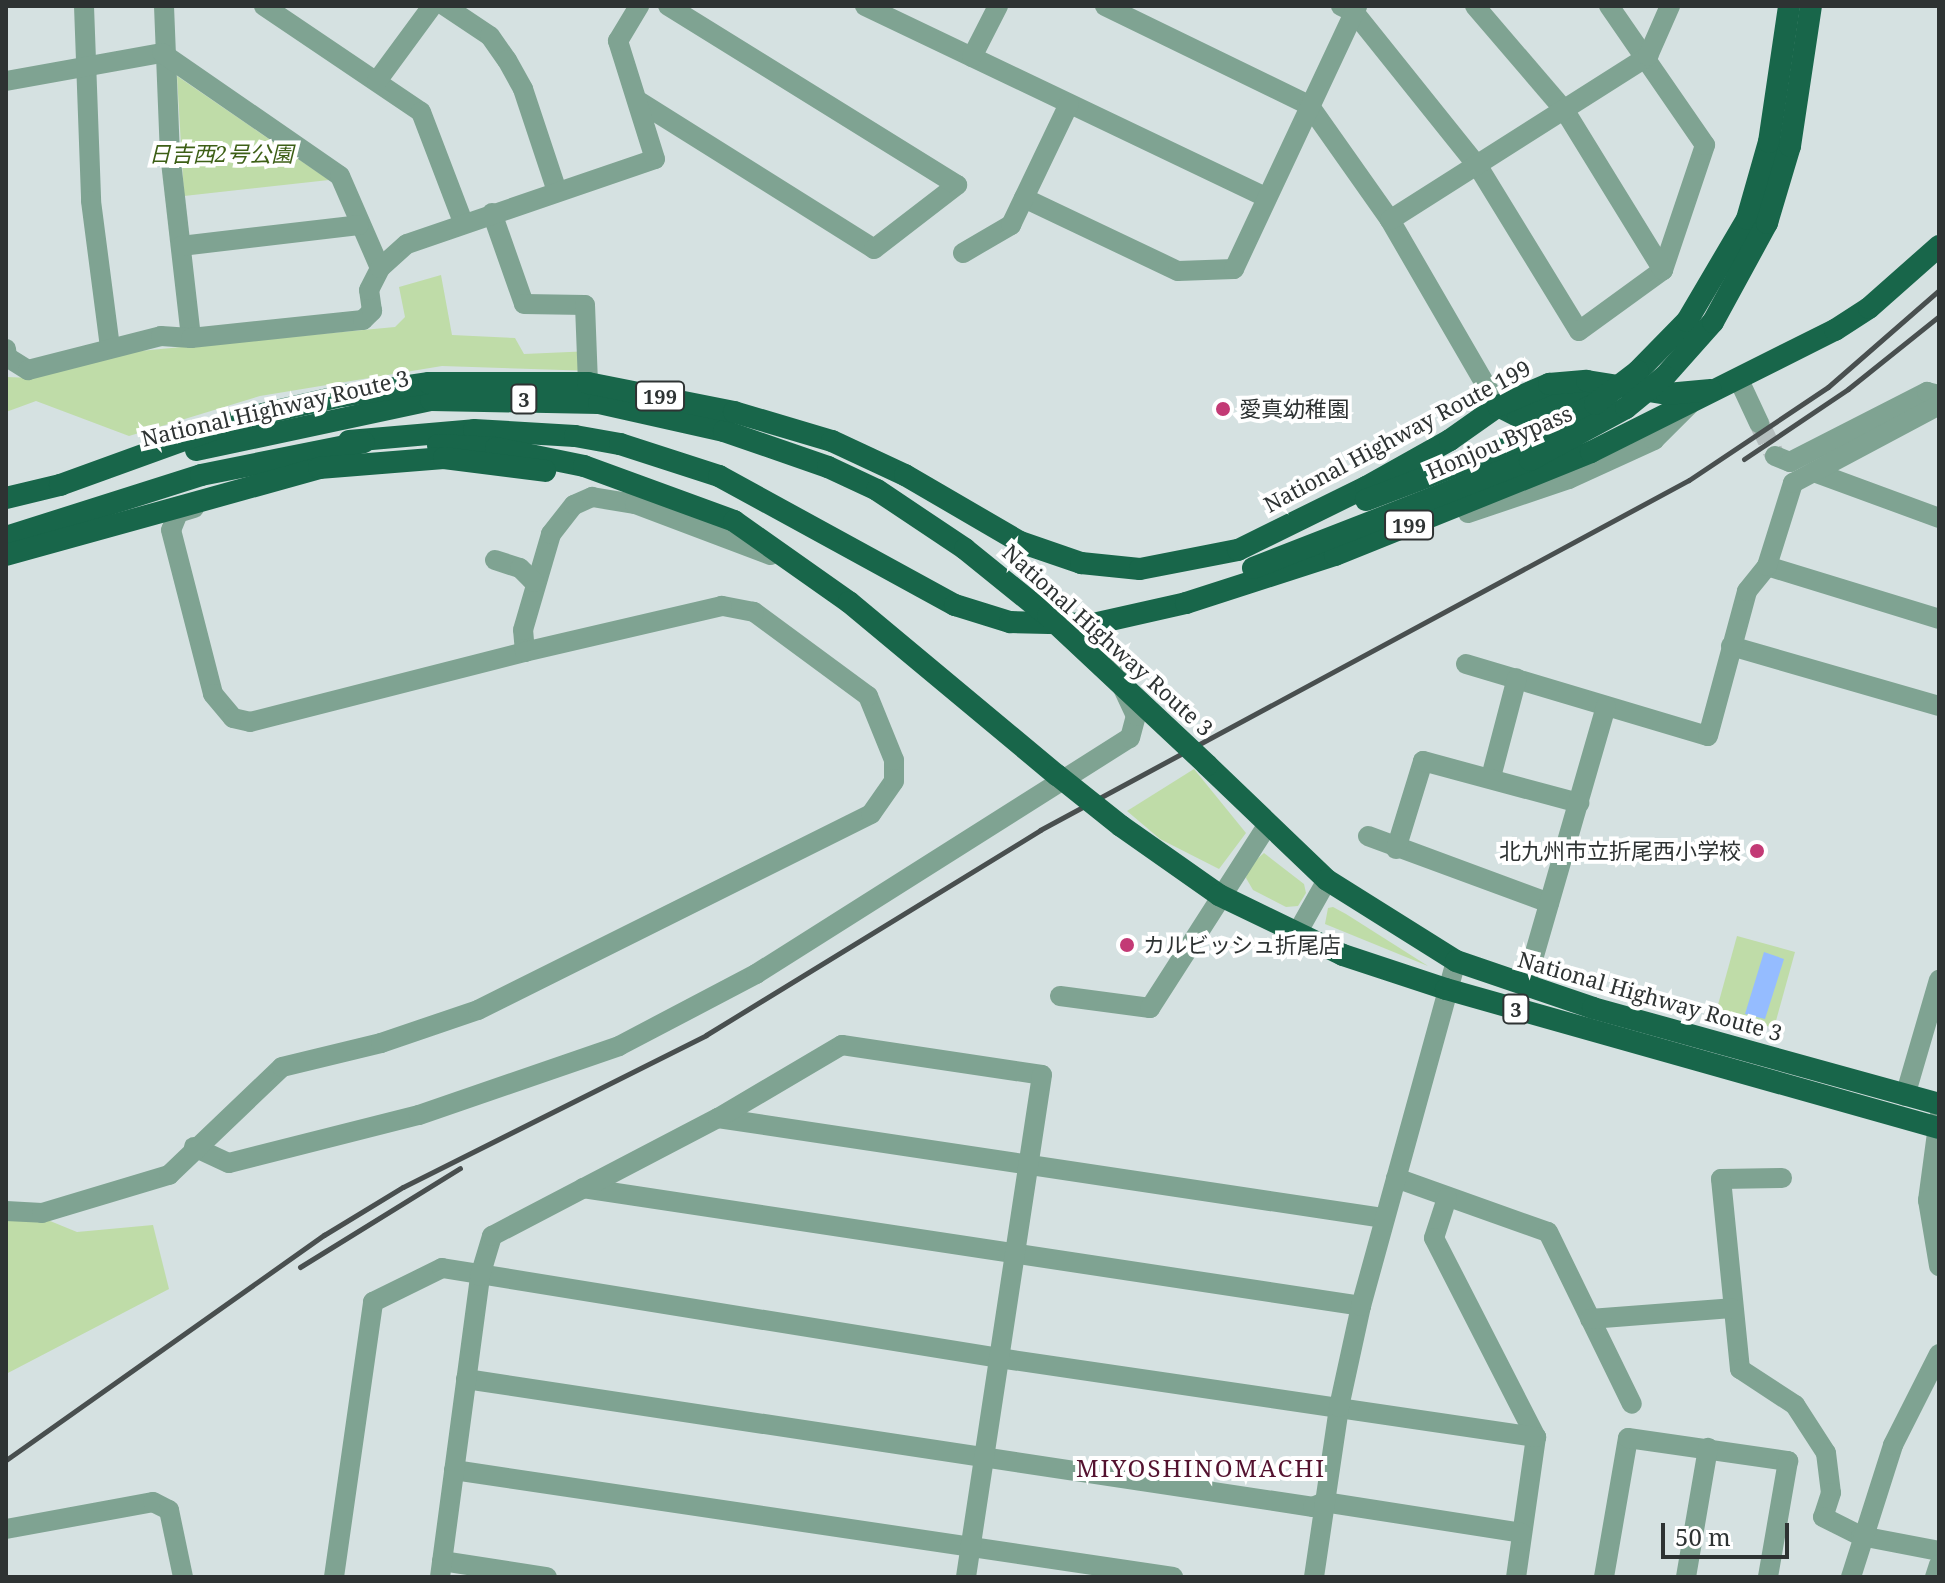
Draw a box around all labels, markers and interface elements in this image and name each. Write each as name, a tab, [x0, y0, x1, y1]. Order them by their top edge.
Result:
park label: 日吉西2号公園	[149, 141, 293, 167]
street label: National Highway Route 199	[1259, 354, 1535, 518]
street label: National Highway Route 3	[139, 364, 411, 452]
road number: 199	[634, 380, 686, 412]
road number: 3	[510, 383, 538, 415]
place label: 愛真幼稚園	[1239, 396, 1349, 422]
street label: Honjou Bypass	[1422, 399, 1576, 485]
marker: 愛真幼稚園	[1214, 400, 1232, 418]
road number: 199	[1383, 509, 1435, 541]
street label: National Highway Route 3	[997, 539, 1219, 741]
place label: 北九州市立折尾西小学校	[1499, 838, 1741, 864]
marker: 北九州市立折尾西小学校	[1748, 842, 1766, 860]
place label: カルビッシュ折尾店	[1143, 932, 1341, 958]
marker: カルビッシュ折尾店	[1118, 936, 1136, 954]
street label: National Highway Route 3	[1515, 946, 1785, 1046]
road number: 3	[1502, 993, 1530, 1025]
district label: MIYOSHINOMACHI	[1076, 1454, 1326, 1482]
scale bar	[1665, 1507, 1793, 1557]
text: 50 m	[1675, 1520, 1731, 1553]

